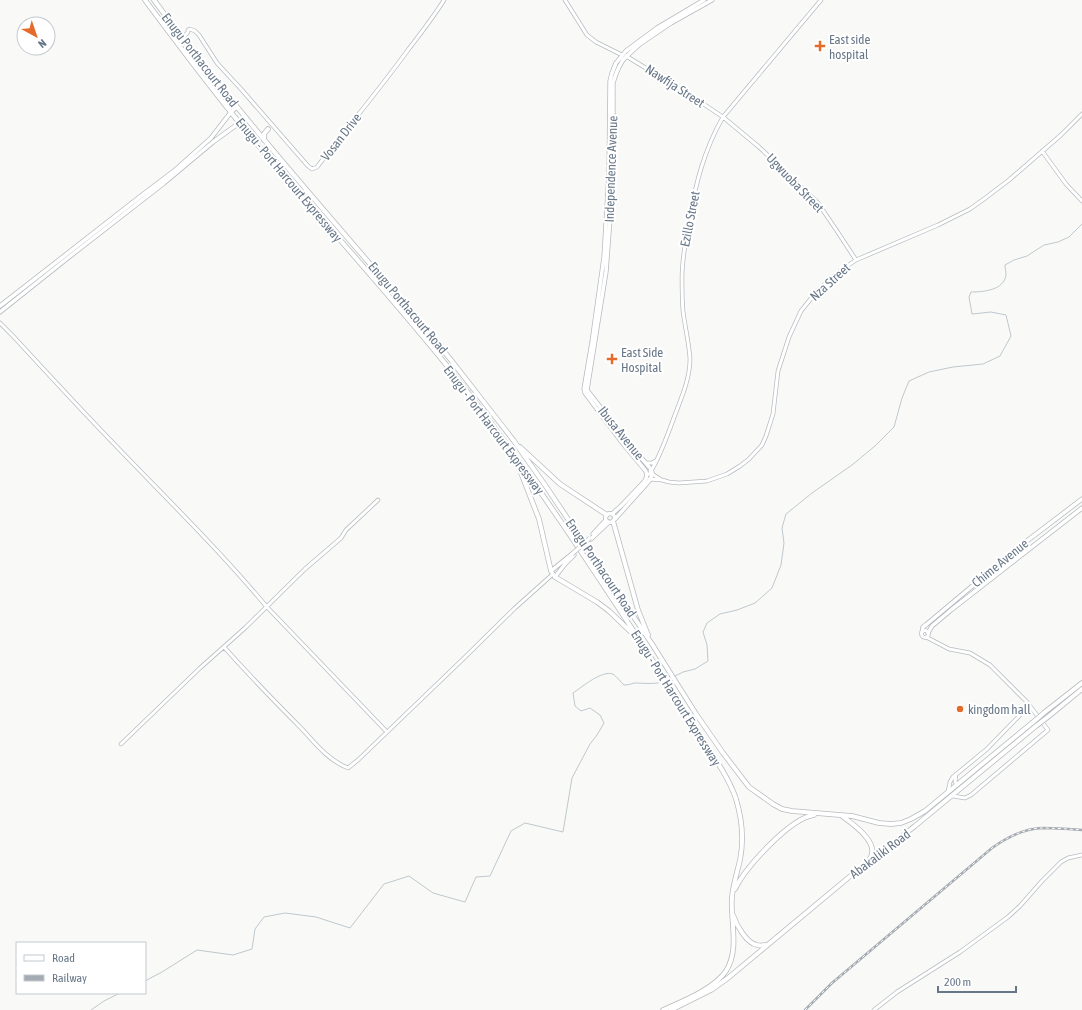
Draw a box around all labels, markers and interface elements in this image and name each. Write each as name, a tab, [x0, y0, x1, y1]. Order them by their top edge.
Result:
street label: Enugu Porthacourt Road	[159, 10, 241, 110]
north arrow	[16, 16, 56, 56]
place label: East side hospital	[829, 32, 870, 62]
text: N	[36, 37, 49, 50]
marker: East side hospital	[814, 40, 826, 52]
street label: Nawfija Street	[643, 61, 708, 111]
street label: Vosan Drive	[318, 110, 364, 164]
street label: Enugu - Port Harcourt Expressway	[233, 115, 346, 245]
street label: Independence Avenue	[602, 115, 620, 223]
street label: Ugwuoba Street	[763, 150, 827, 216]
street label: Ezillo Street	[677, 190, 703, 248]
street label: Enugu Porthacourt Road	[365, 259, 451, 357]
street label: Nza Street	[807, 260, 853, 304]
place label: East Side Hospital	[621, 345, 663, 375]
marker: East Side Hospital	[606, 353, 618, 365]
street label: Enugu - Port Harcourt Expressway	[441, 363, 548, 498]
street label: Ibusa Avenue	[595, 403, 647, 463]
street label: Enugu Porthacourt Road	[563, 516, 639, 620]
street label: Chime Avenue	[969, 536, 1031, 590]
street label: Enugu - Port Harcourt Expressway	[628, 627, 724, 769]
place label: kingdom hall	[968, 702, 1031, 717]
marker: kingdom hall	[955, 704, 965, 714]
street label: Abakaliki Road	[847, 826, 913, 882]
legend	[16, 942, 146, 994]
text: Road	[52, 951, 75, 965]
scale bar	[938, 968, 1016, 994]
text: Railway	[52, 971, 87, 985]
text: 200 m	[944, 975, 971, 989]

